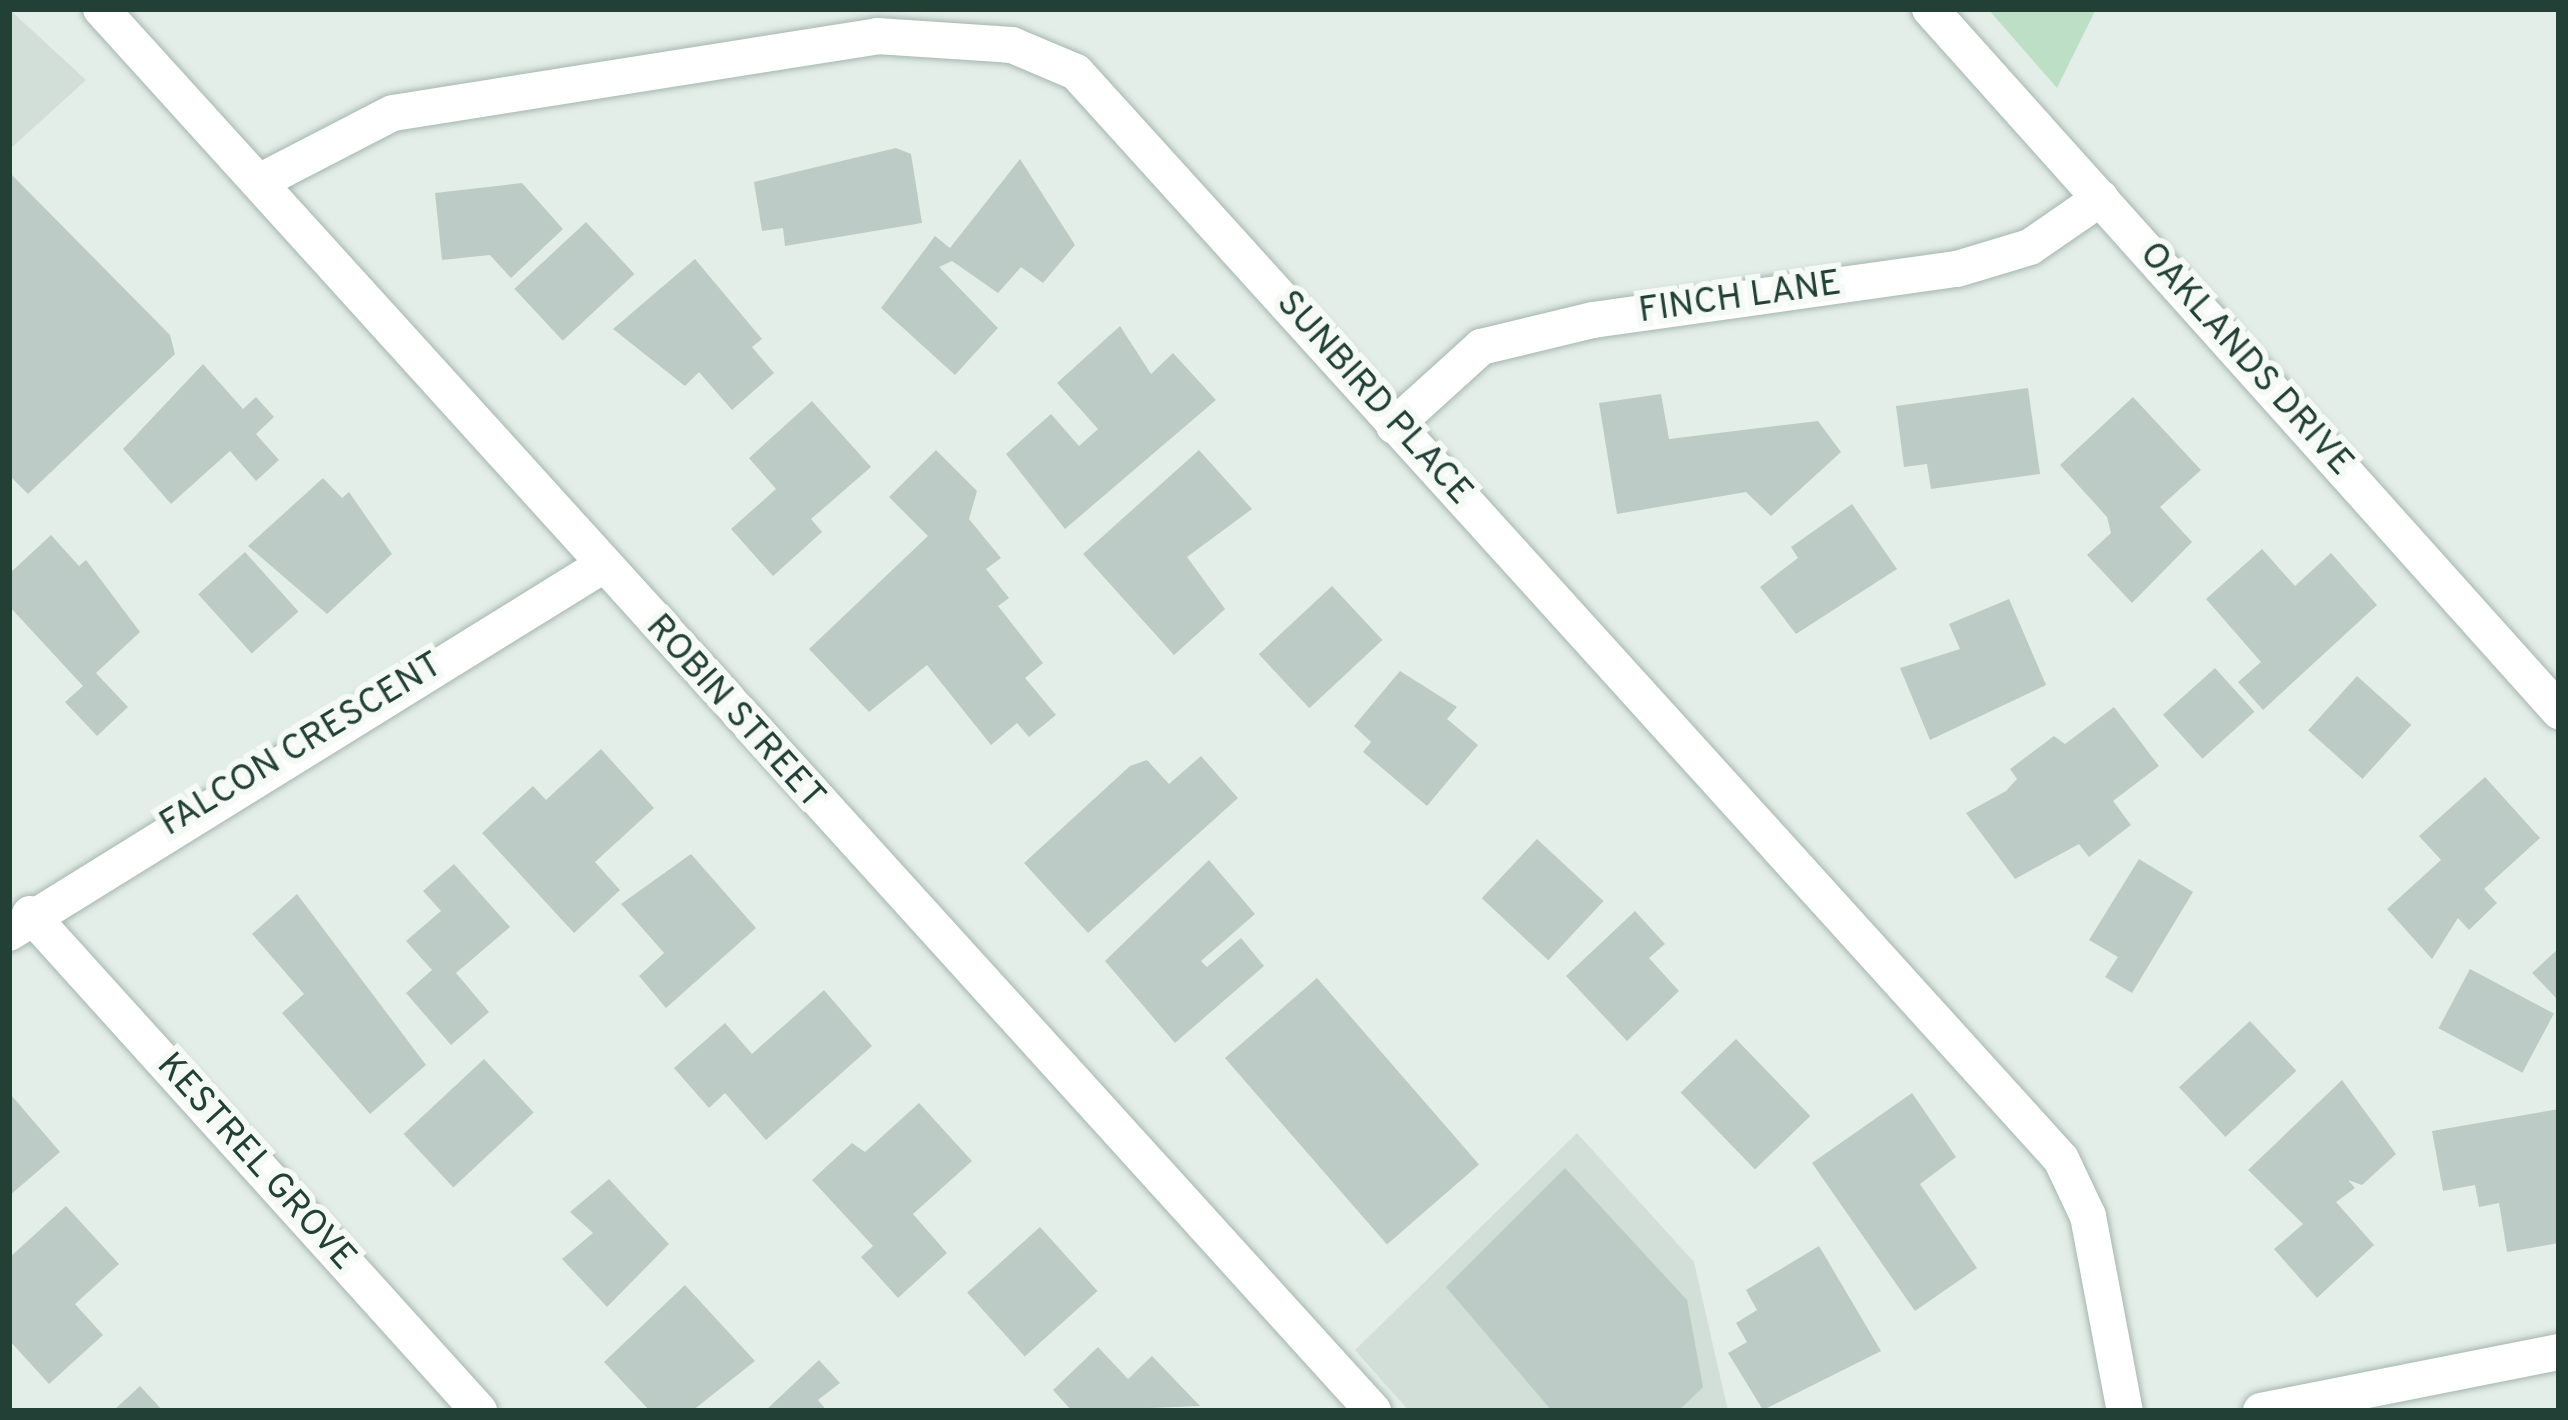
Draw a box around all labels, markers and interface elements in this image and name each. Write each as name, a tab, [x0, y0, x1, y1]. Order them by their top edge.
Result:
street label: OAKLANDS DRIVE	[2129, 234, 2361, 486]
street label: FINCH LANE	[1636, 263, 1844, 335]
street label: SUNBIRD PLACE	[1266, 283, 1480, 515]
street label: ROBIN STREET	[635, 607, 833, 819]
street label: FALCON CRESCENT	[153, 645, 451, 847]
street label: KESTREL GROVE	[146, 1045, 364, 1281]

